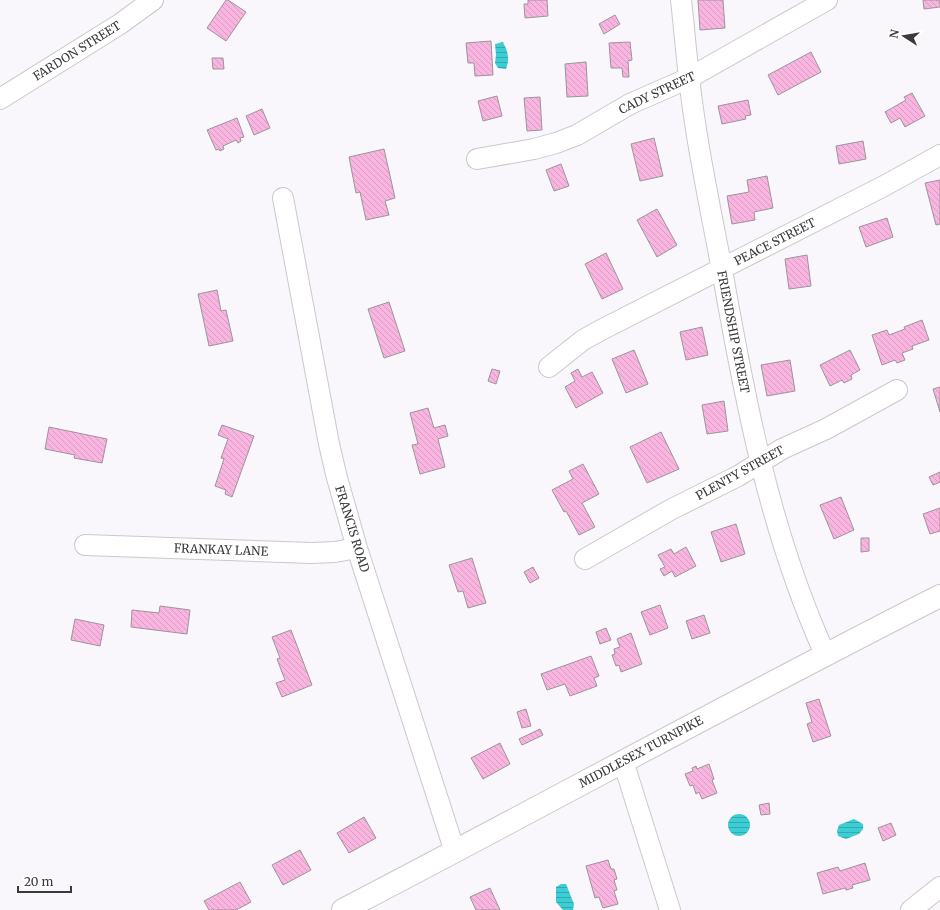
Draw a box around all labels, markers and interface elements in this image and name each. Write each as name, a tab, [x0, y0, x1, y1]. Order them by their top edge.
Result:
north arrow	[884, 16, 924, 56]
street label: FARDON STREET	[30, 17, 124, 84]
text: N	[886, 28, 902, 40]
street label: CADY STREET	[616, 68, 698, 117]
street label: PEACE STREET	[732, 214, 819, 268]
street label: FRIENDSHIP STREET	[714, 269, 753, 395]
street label: PLENTY STREET	[693, 442, 787, 503]
street label: FRANCIS ROAD	[332, 484, 373, 574]
street label: FRANKAY LANE	[174, 540, 269, 559]
street label: MIDDLESEX TURNPIKE	[576, 712, 706, 791]
scale bar	[18, 868, 71, 894]
text: 20 m	[24, 874, 53, 889]

